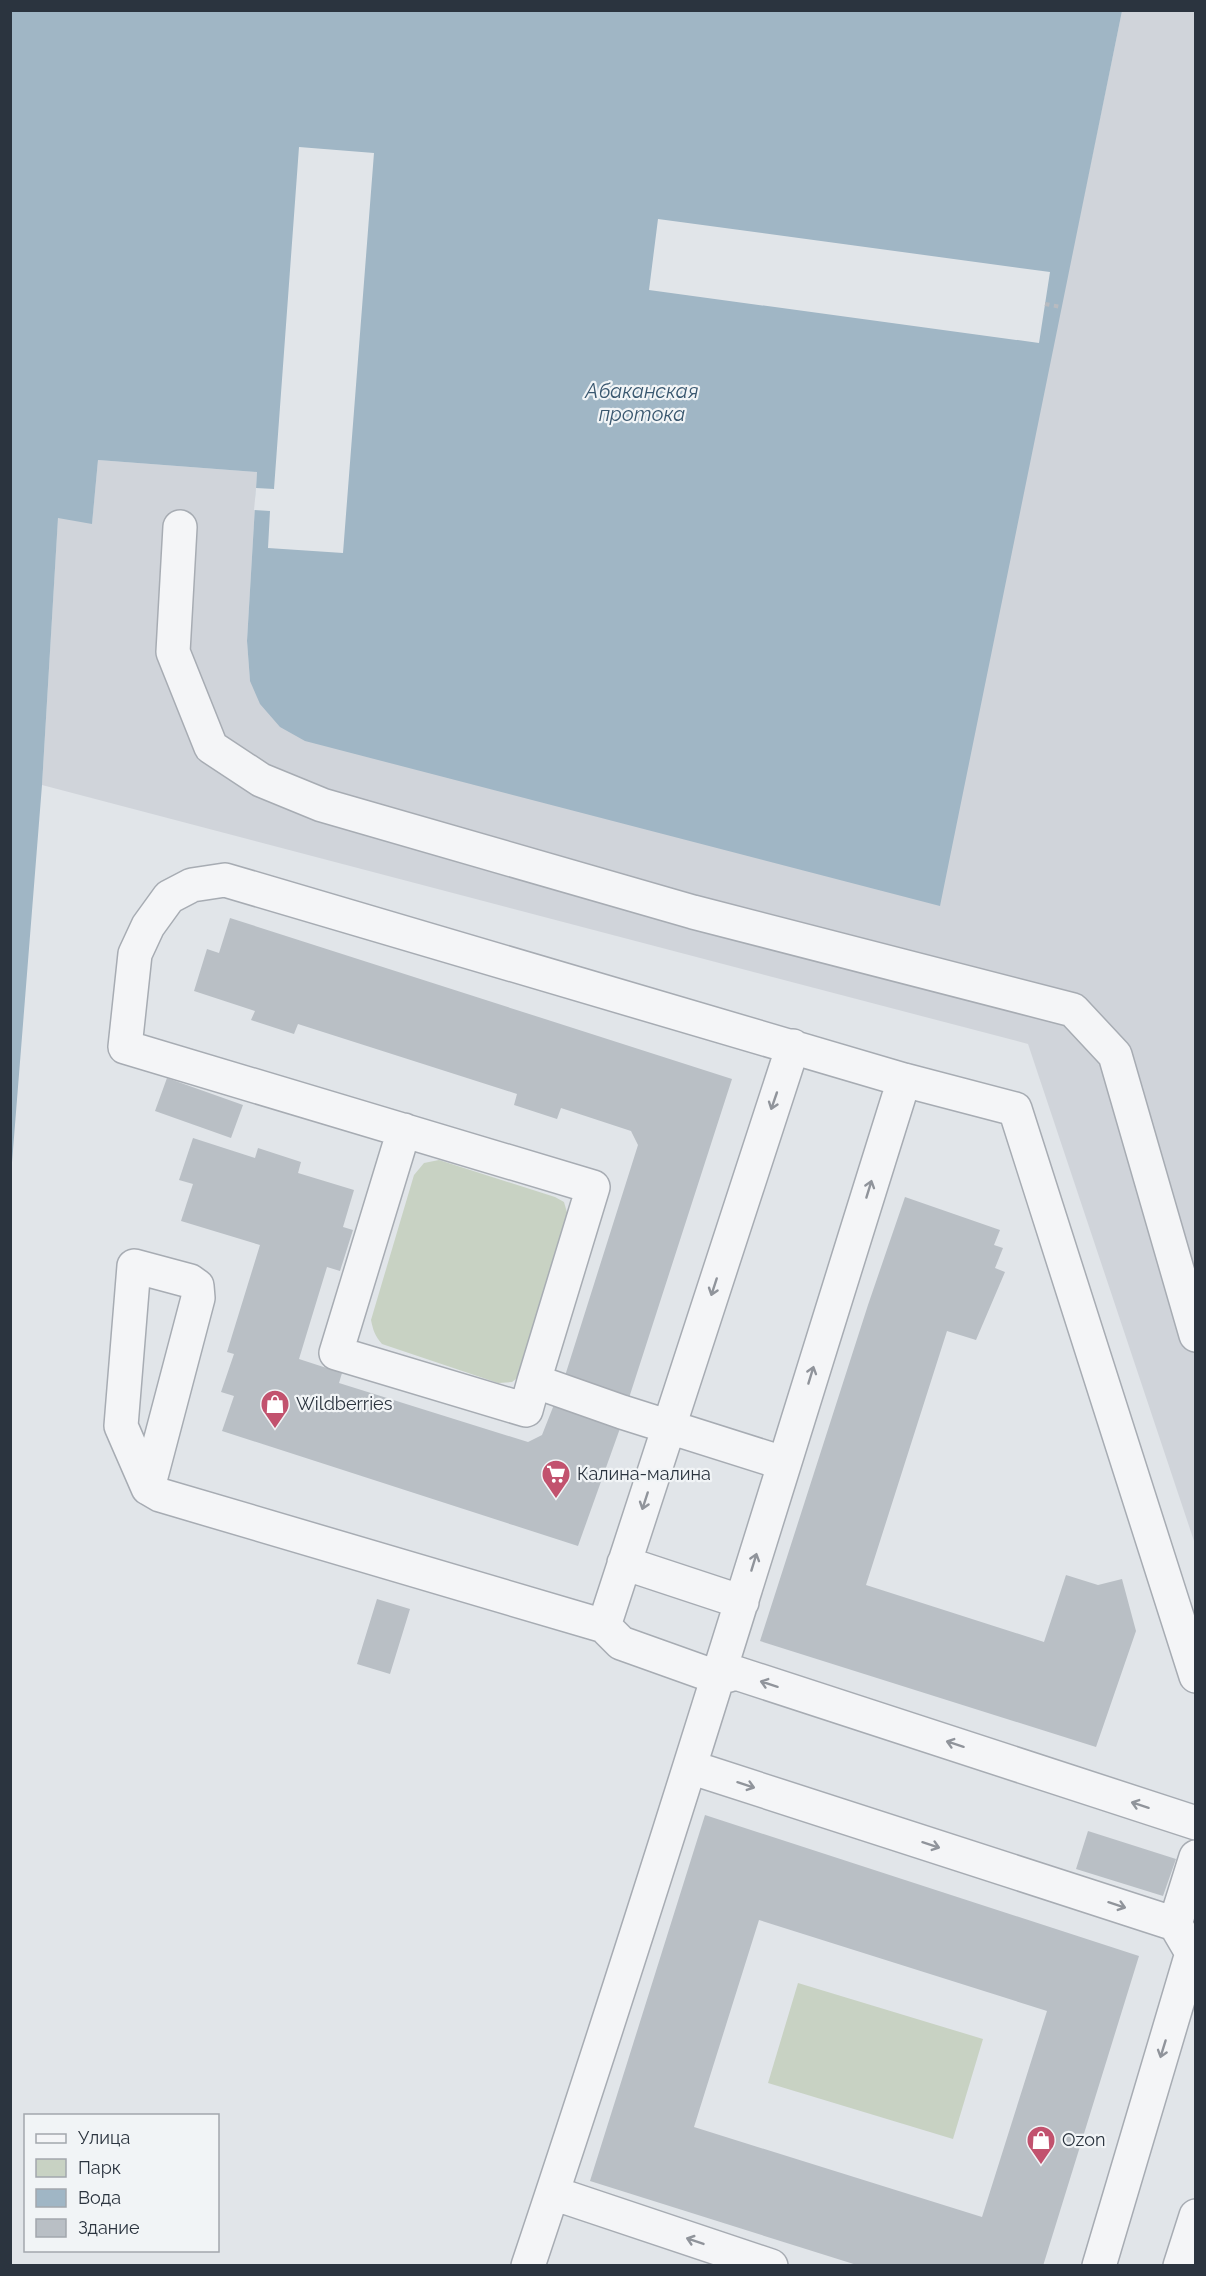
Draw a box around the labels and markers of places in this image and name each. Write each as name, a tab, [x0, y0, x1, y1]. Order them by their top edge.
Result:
shop icon: Wildberries	[259, 1388, 291, 1430]
place label: Wildberries	[296, 1393, 393, 1414]
supermarket icon: Калина-малина	[540, 1458, 572, 1500]
place label: Калина-малина	[577, 1463, 711, 1484]
shop icon: Ozon	[1025, 2124, 1057, 2166]
place label: Ozon	[1062, 2129, 1105, 2150]

